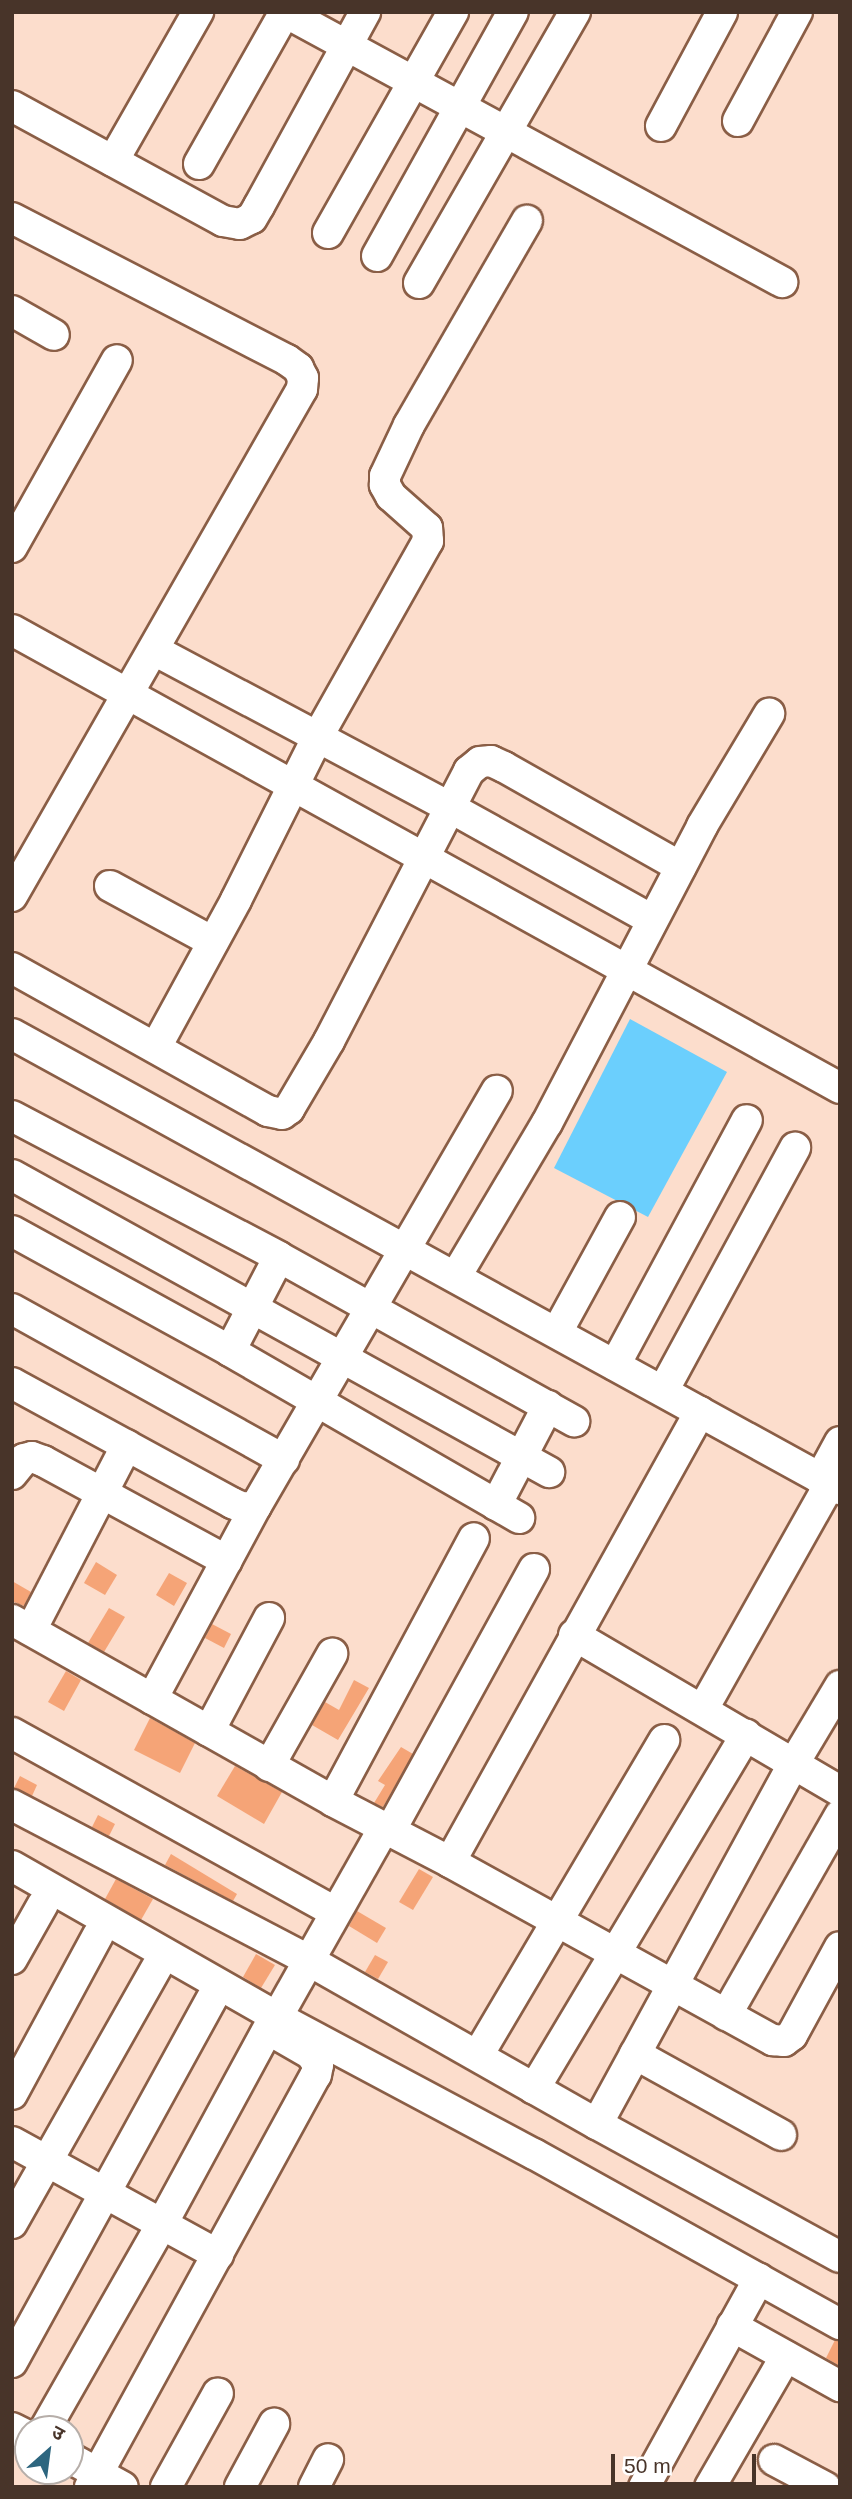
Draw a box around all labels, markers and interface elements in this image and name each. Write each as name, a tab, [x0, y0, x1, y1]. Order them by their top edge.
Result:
north arrow	[14, 2415, 84, 2485]
text: उ	[48, 2421, 68, 2445]
scale bar	[614, 2440, 759, 2484]
text: 50 m	[624, 2454, 671, 2477]

